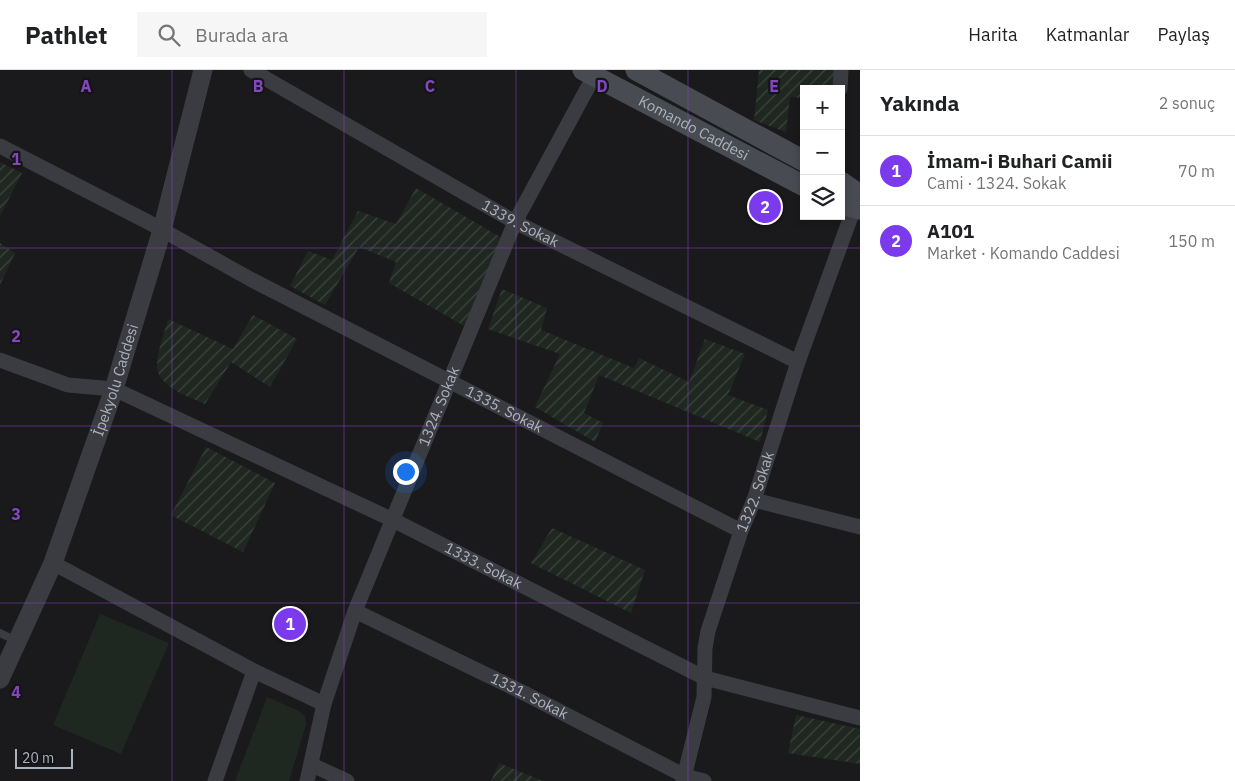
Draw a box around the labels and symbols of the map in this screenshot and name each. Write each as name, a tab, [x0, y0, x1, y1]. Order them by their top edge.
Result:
text: A	[81, 76, 92, 96]
text: B	[253, 76, 264, 96]
text: C	[425, 76, 435, 96]
text: D	[596, 76, 608, 96]
text: E	[769, 76, 779, 96]
street label: Komando Caddesi	[636, 91, 752, 164]
text: 1	[11, 149, 21, 169]
pin: 2	[749, 188, 781, 226]
street label: 1339. Sokak	[479, 195, 562, 251]
street label: İpekyolu Caddesi	[88, 321, 142, 439]
text: 2	[11, 326, 21, 346]
street label: 1324. Sokak	[414, 363, 464, 449]
street label: 1335. Sokak	[463, 381, 547, 437]
street label: 1322. Sokak	[732, 449, 778, 535]
your location	[393, 459, 419, 485]
text: 3	[11, 504, 21, 524]
street label: 1333. Sokak	[441, 538, 526, 593]
pin: 1	[274, 605, 306, 643]
street label: 1331. Sokak	[488, 668, 572, 723]
text: 4	[11, 682, 21, 702]
scale bar	[15, 746, 72, 769]

